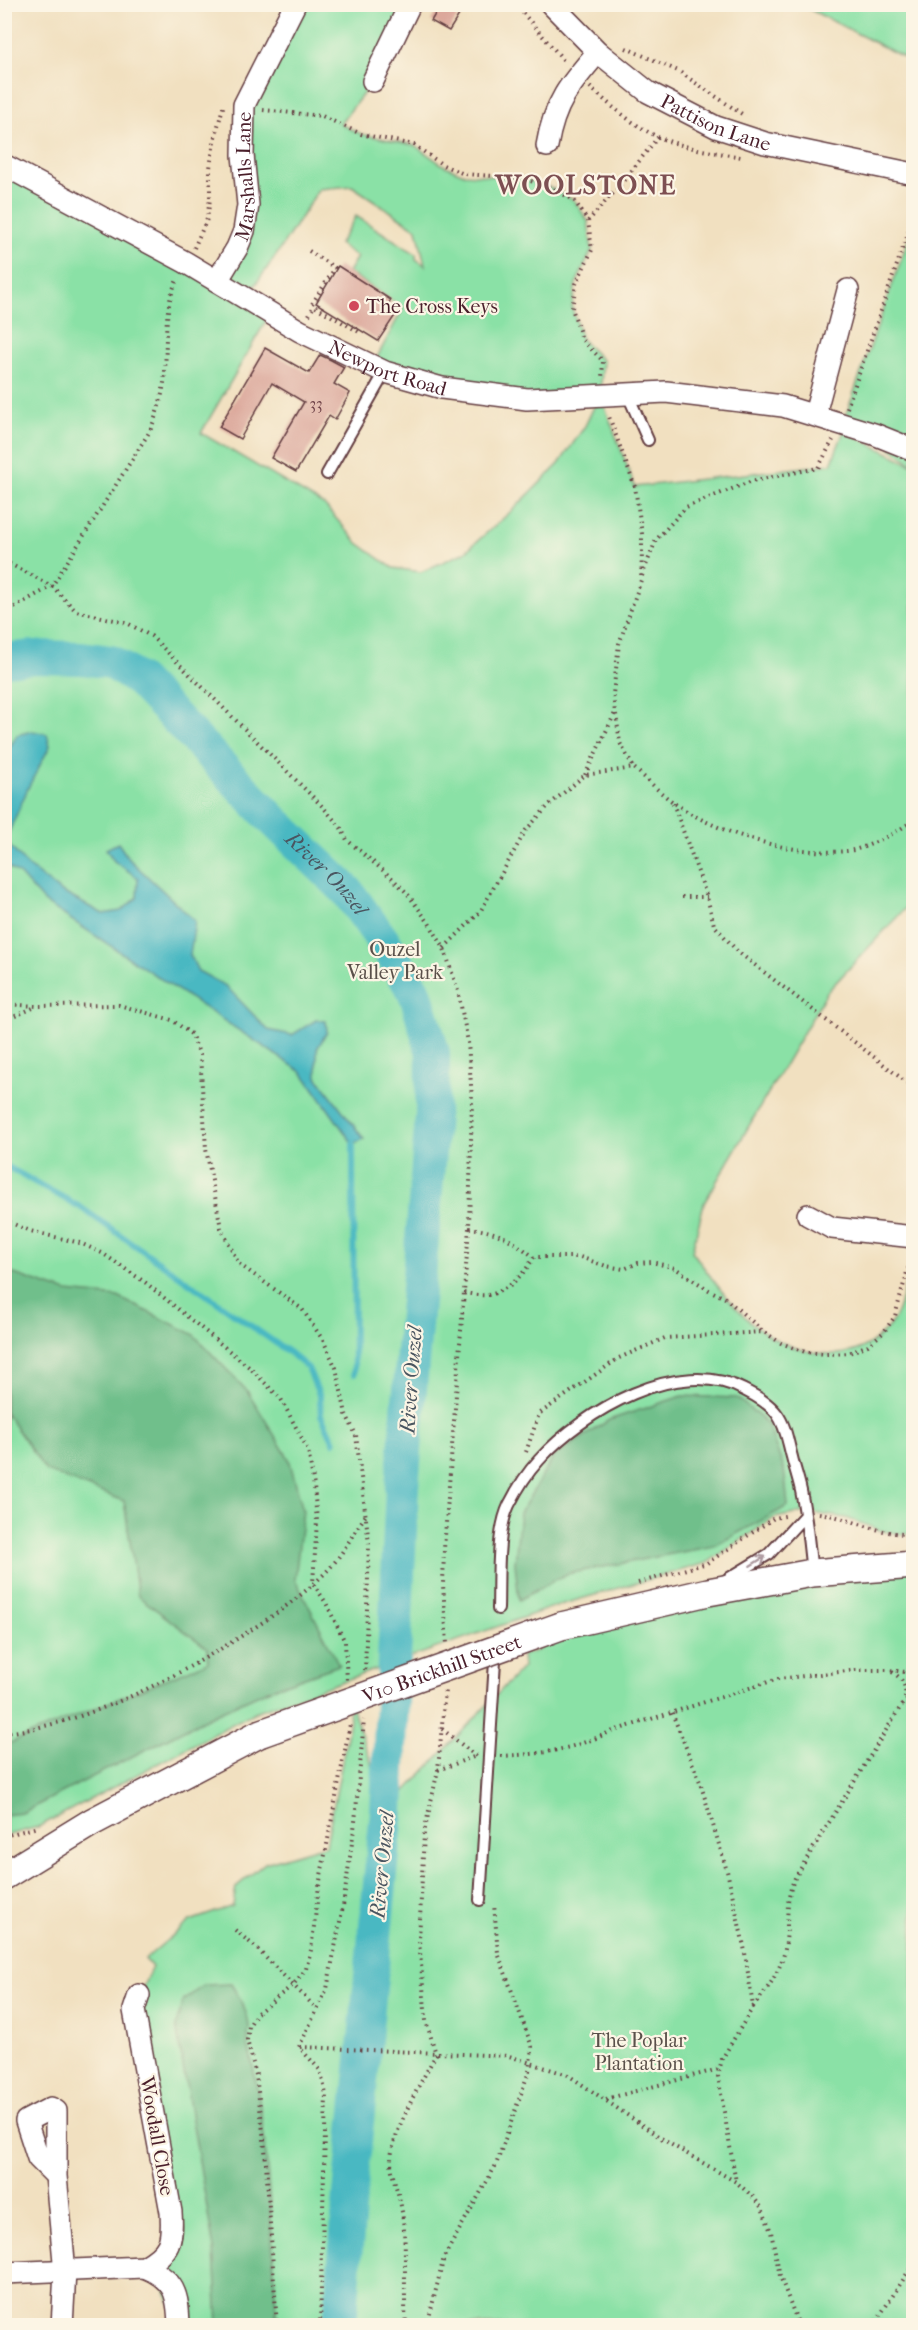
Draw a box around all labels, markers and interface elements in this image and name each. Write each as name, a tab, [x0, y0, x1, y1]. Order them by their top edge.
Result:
street label: Pattison Lane	[657, 89, 773, 155]
street label: Marshalls Lane	[230, 111, 259, 244]
district label: WOOLSTONE	[494, 170, 677, 201]
place label: The Cross Keys	[366, 295, 498, 318]
marker: The Cross Keys	[347, 299, 361, 313]
street label: Newport Road	[325, 335, 450, 401]
house number: 33	[309, 394, 323, 413]
water label: River Ouzel	[279, 825, 374, 922]
park label: Ouzel Valley Park	[346, 938, 444, 984]
water label: River Ouzel	[395, 1323, 427, 1436]
one-way arrow	[749, 1554, 766, 1566]
street label: V10 Brickhill Street	[358, 1630, 524, 1708]
water label: River Ouzel	[365, 1808, 399, 1921]
park label: The Poplar Plantation	[592, 2029, 687, 2075]
street label: Woodall Close	[135, 2074, 179, 2197]

